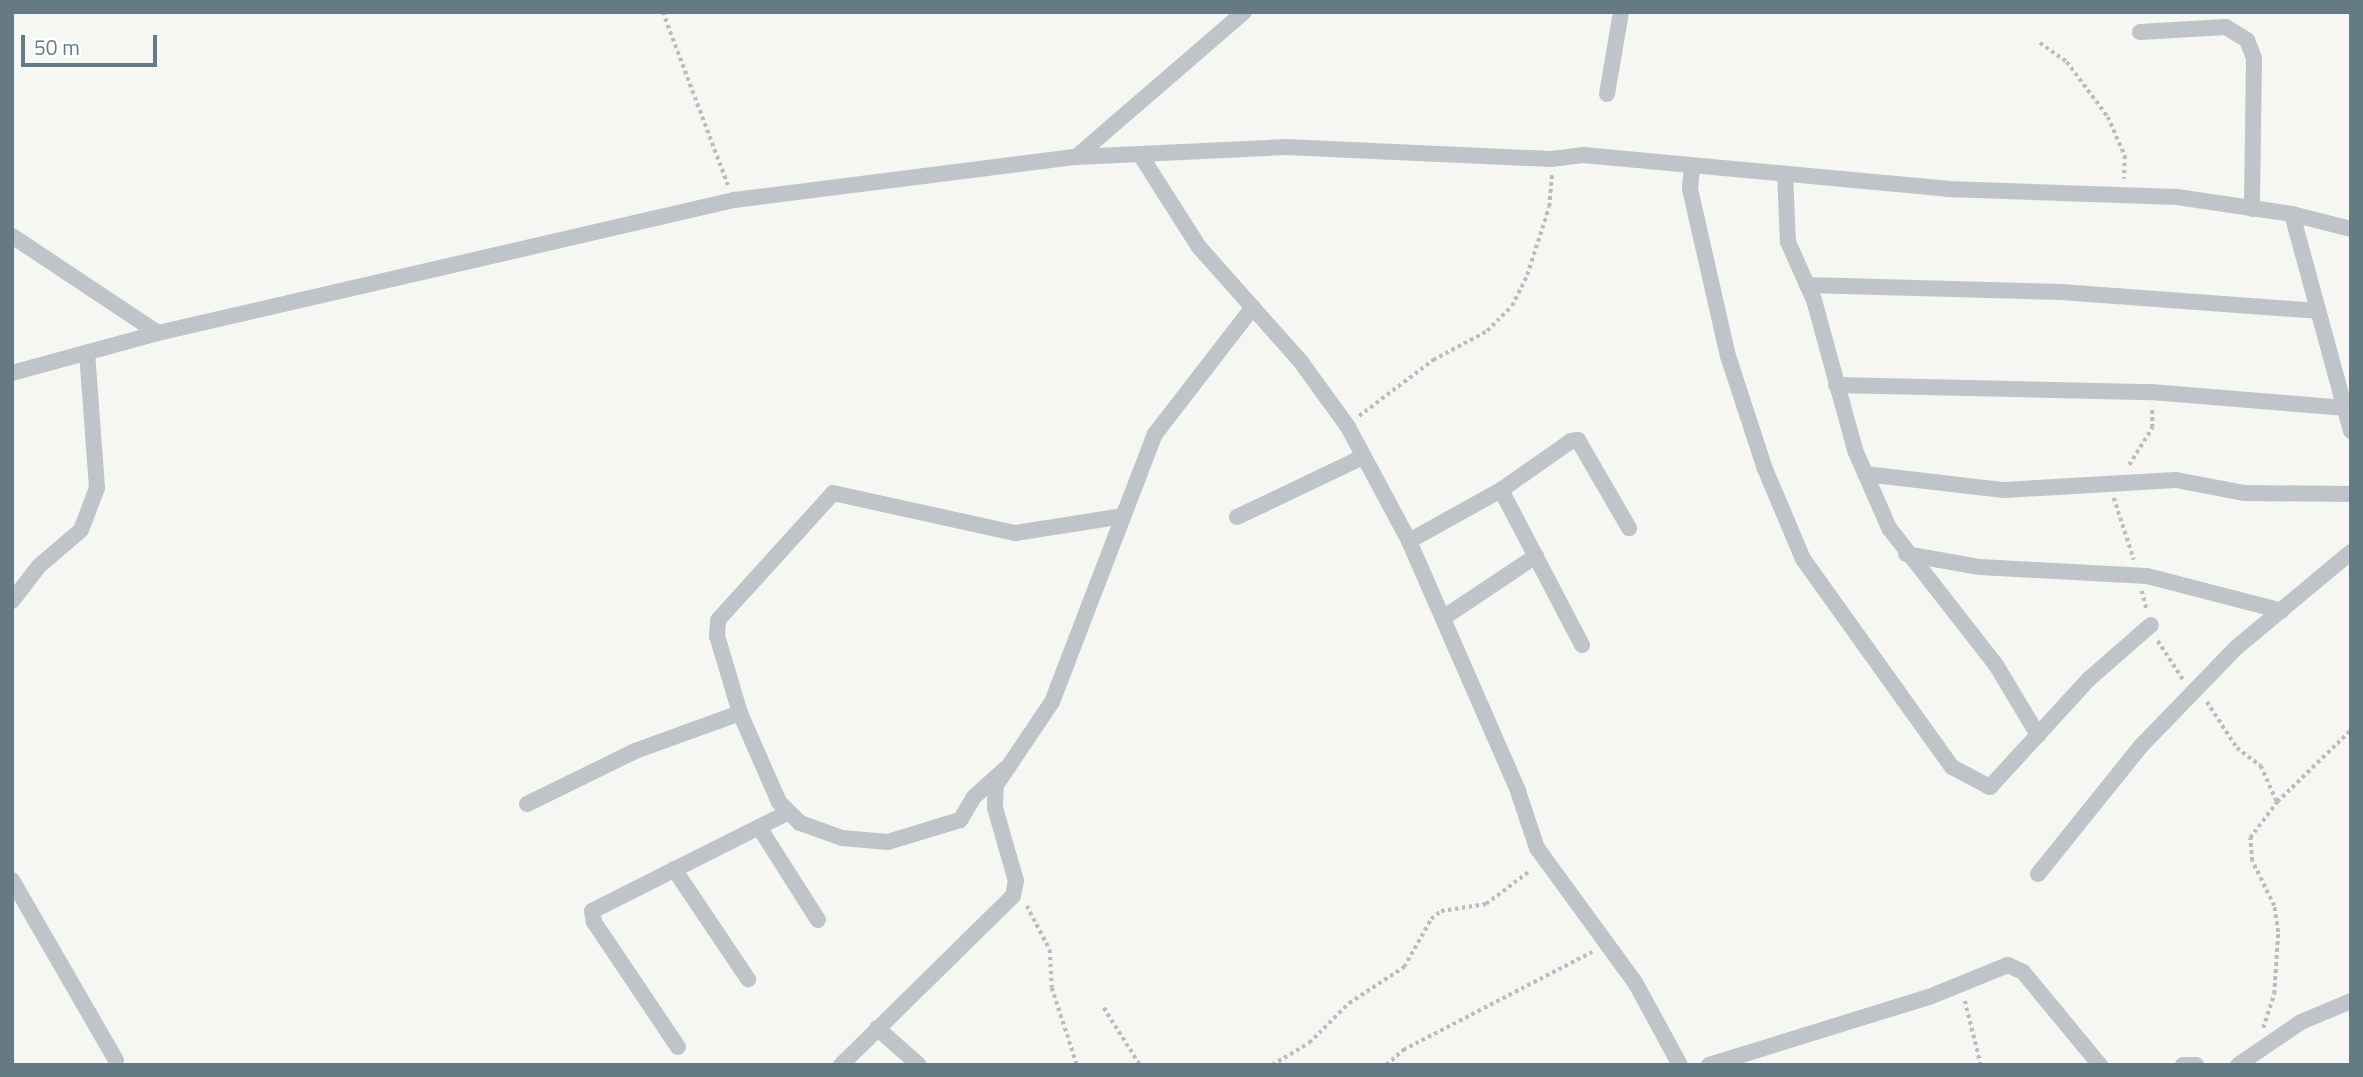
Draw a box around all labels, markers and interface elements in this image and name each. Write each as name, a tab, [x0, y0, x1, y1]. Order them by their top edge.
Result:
scale bar	[24, 21, 161, 65]
text: 50 m	[34, 31, 80, 63]

